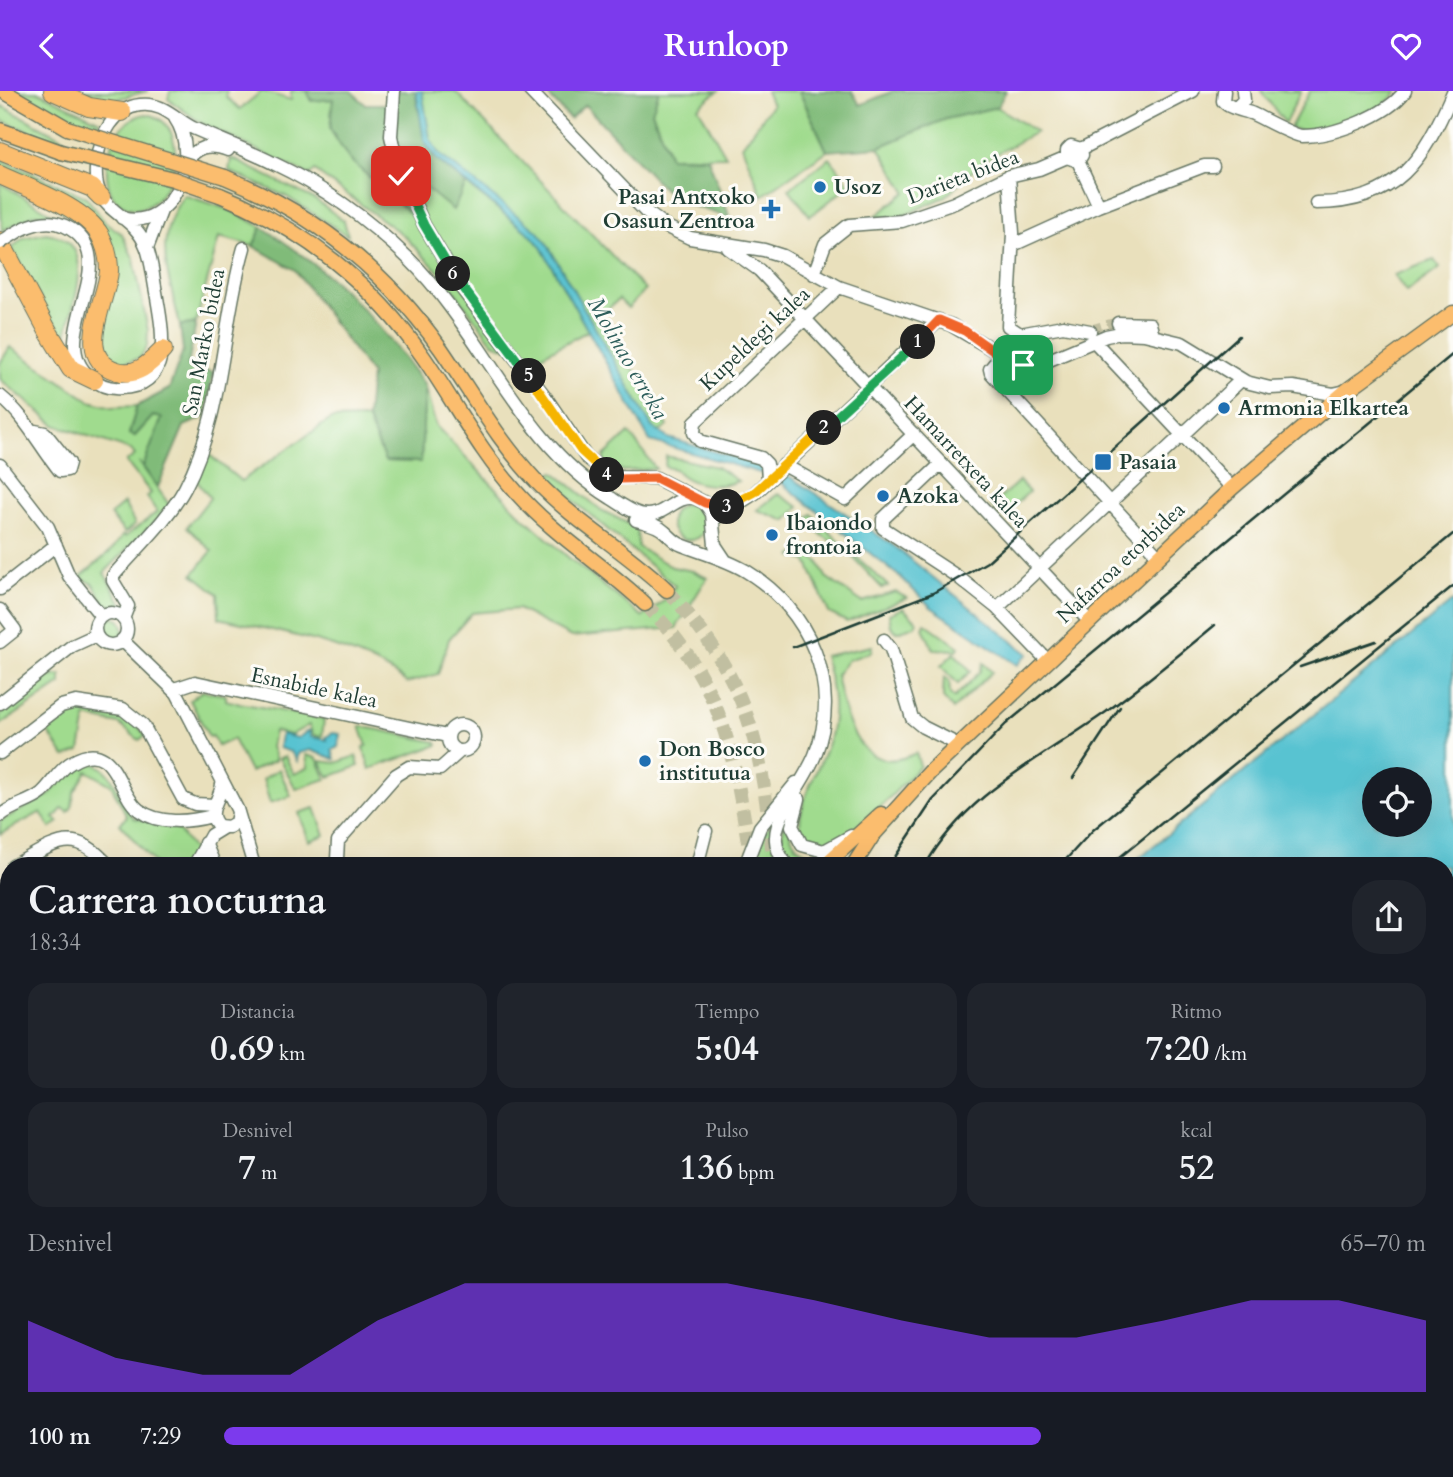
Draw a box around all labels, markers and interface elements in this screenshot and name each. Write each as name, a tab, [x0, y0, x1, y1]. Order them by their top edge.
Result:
text: Runloop	[664, 24, 789, 68]
icon: back	[28, 27, 66, 65]
icon: heart	[1387, 27, 1425, 65]
street label: Darieta bidea	[903, 142, 1023, 212]
pin	[371, 146, 431, 206]
icon: check	[382, 157, 420, 195]
place label: Usoz	[834, 173, 882, 202]
marker: Usoz	[812, 179, 828, 195]
place label: Pasai Antxoko Osasun Zentroa	[603, 183, 756, 236]
marker: Pasai Antxoko Osasun Zentroa	[761, 199, 781, 219]
pin: 6	[435, 257, 470, 291]
text: 6	[448, 260, 457, 286]
street label: San Marko bidea	[176, 266, 232, 418]
street label: Kupeldegi kalea	[693, 280, 817, 398]
water label: Molinao erreka	[580, 291, 676, 425]
pin: 1	[900, 324, 936, 359]
text: 1	[913, 328, 922, 354]
pin	[993, 335, 1053, 395]
icon: arrive	[1004, 346, 1042, 384]
pin: 5	[512, 359, 546, 393]
text: 5	[524, 362, 533, 388]
street label: Hamarretxeta kalea	[897, 390, 1035, 534]
place label: Armonia Elkartea	[1238, 394, 1409, 423]
marker: Armonia Elkartea	[1216, 400, 1232, 416]
pin: 2	[806, 411, 842, 445]
text: 2	[819, 414, 828, 440]
place label: Pasaia	[1119, 448, 1178, 477]
marker: Pasaia	[1093, 452, 1113, 472]
pin: 4	[590, 457, 624, 493]
text: 4	[602, 461, 611, 487]
place label: Azoka	[897, 482, 959, 511]
marker: Azoka	[875, 488, 891, 504]
pin: 3	[710, 489, 744, 525]
text: 3	[722, 493, 731, 519]
street label: Nafarroa etorbidea	[1050, 496, 1192, 630]
place label: Ibaiondo frontoia	[786, 509, 872, 562]
marker: Ibaiondo frontoia	[764, 527, 780, 543]
street label: Esnabide kalea	[248, 660, 380, 716]
place label: Don Bosco institutua	[659, 735, 765, 788]
marker: Don Bosco institutua	[637, 753, 653, 769]
map controls	[1362, 767, 1432, 837]
button: locate	[1362, 767, 1432, 837]
text: Carrera nocturna	[28, 875, 327, 927]
button: share	[1352, 880, 1426, 954]
text: 18:34	[28, 927, 81, 958]
text: Distancia	[220, 999, 295, 1025]
text: Tiempo	[695, 999, 759, 1025]
text: Ritmo	[1171, 999, 1222, 1025]
text: 0.69	[210, 1025, 274, 1073]
text: 5:04	[695, 1025, 759, 1073]
text: 7:20	[1146, 1025, 1210, 1073]
text: km	[274, 1041, 305, 1067]
text: /km	[1210, 1041, 1247, 1067]
text: Desnivel	[223, 1118, 292, 1144]
text: Pulso	[705, 1118, 749, 1144]
text: kcal	[1180, 1118, 1212, 1144]
text: 7	[238, 1144, 256, 1192]
text: 136	[679, 1144, 733, 1192]
text: 52	[1178, 1144, 1214, 1192]
text: m	[256, 1160, 277, 1186]
text: bpm	[733, 1160, 775, 1186]
text: Desnivel	[28, 1228, 112, 1259]
text: 65–70 m	[1341, 1228, 1426, 1259]
text: 100 m	[28, 1421, 91, 1452]
text: 7:29	[140, 1421, 181, 1452]

